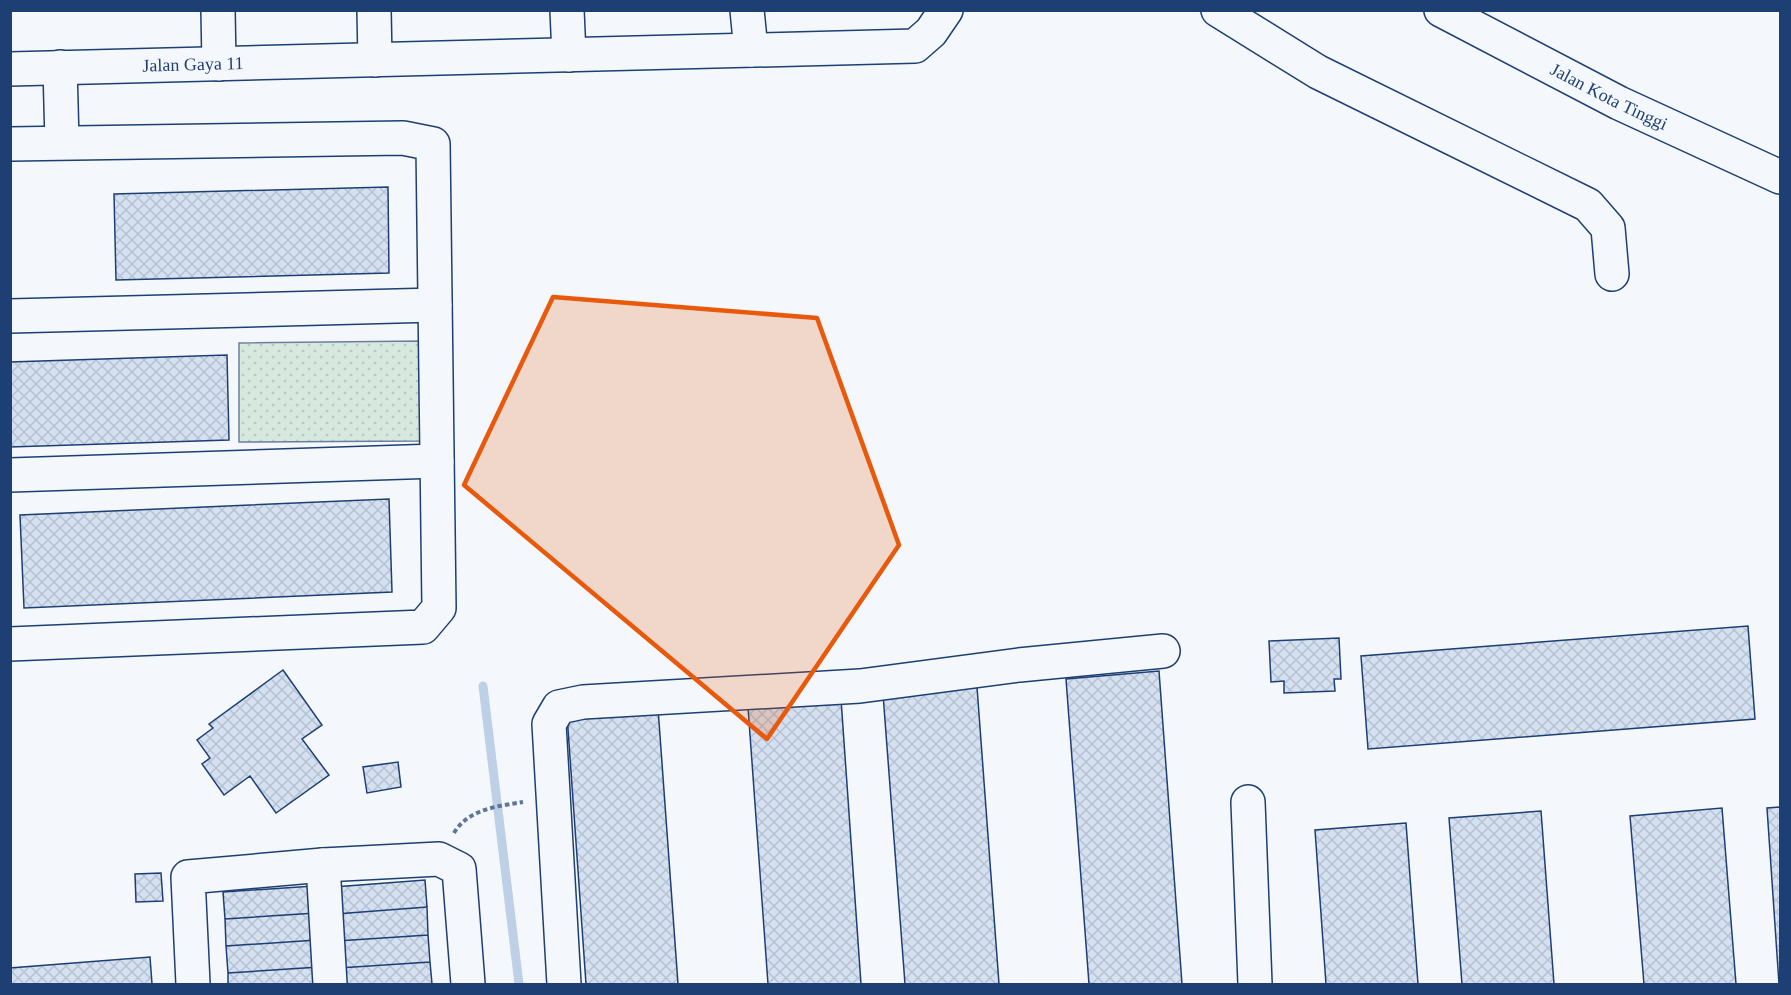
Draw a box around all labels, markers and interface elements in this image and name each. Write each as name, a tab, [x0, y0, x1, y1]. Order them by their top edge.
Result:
street label: Jalan Gaya 11	[142, 53, 244, 76]
street label: Jalan Kota Tinggi	[1547, 59, 1671, 134]

